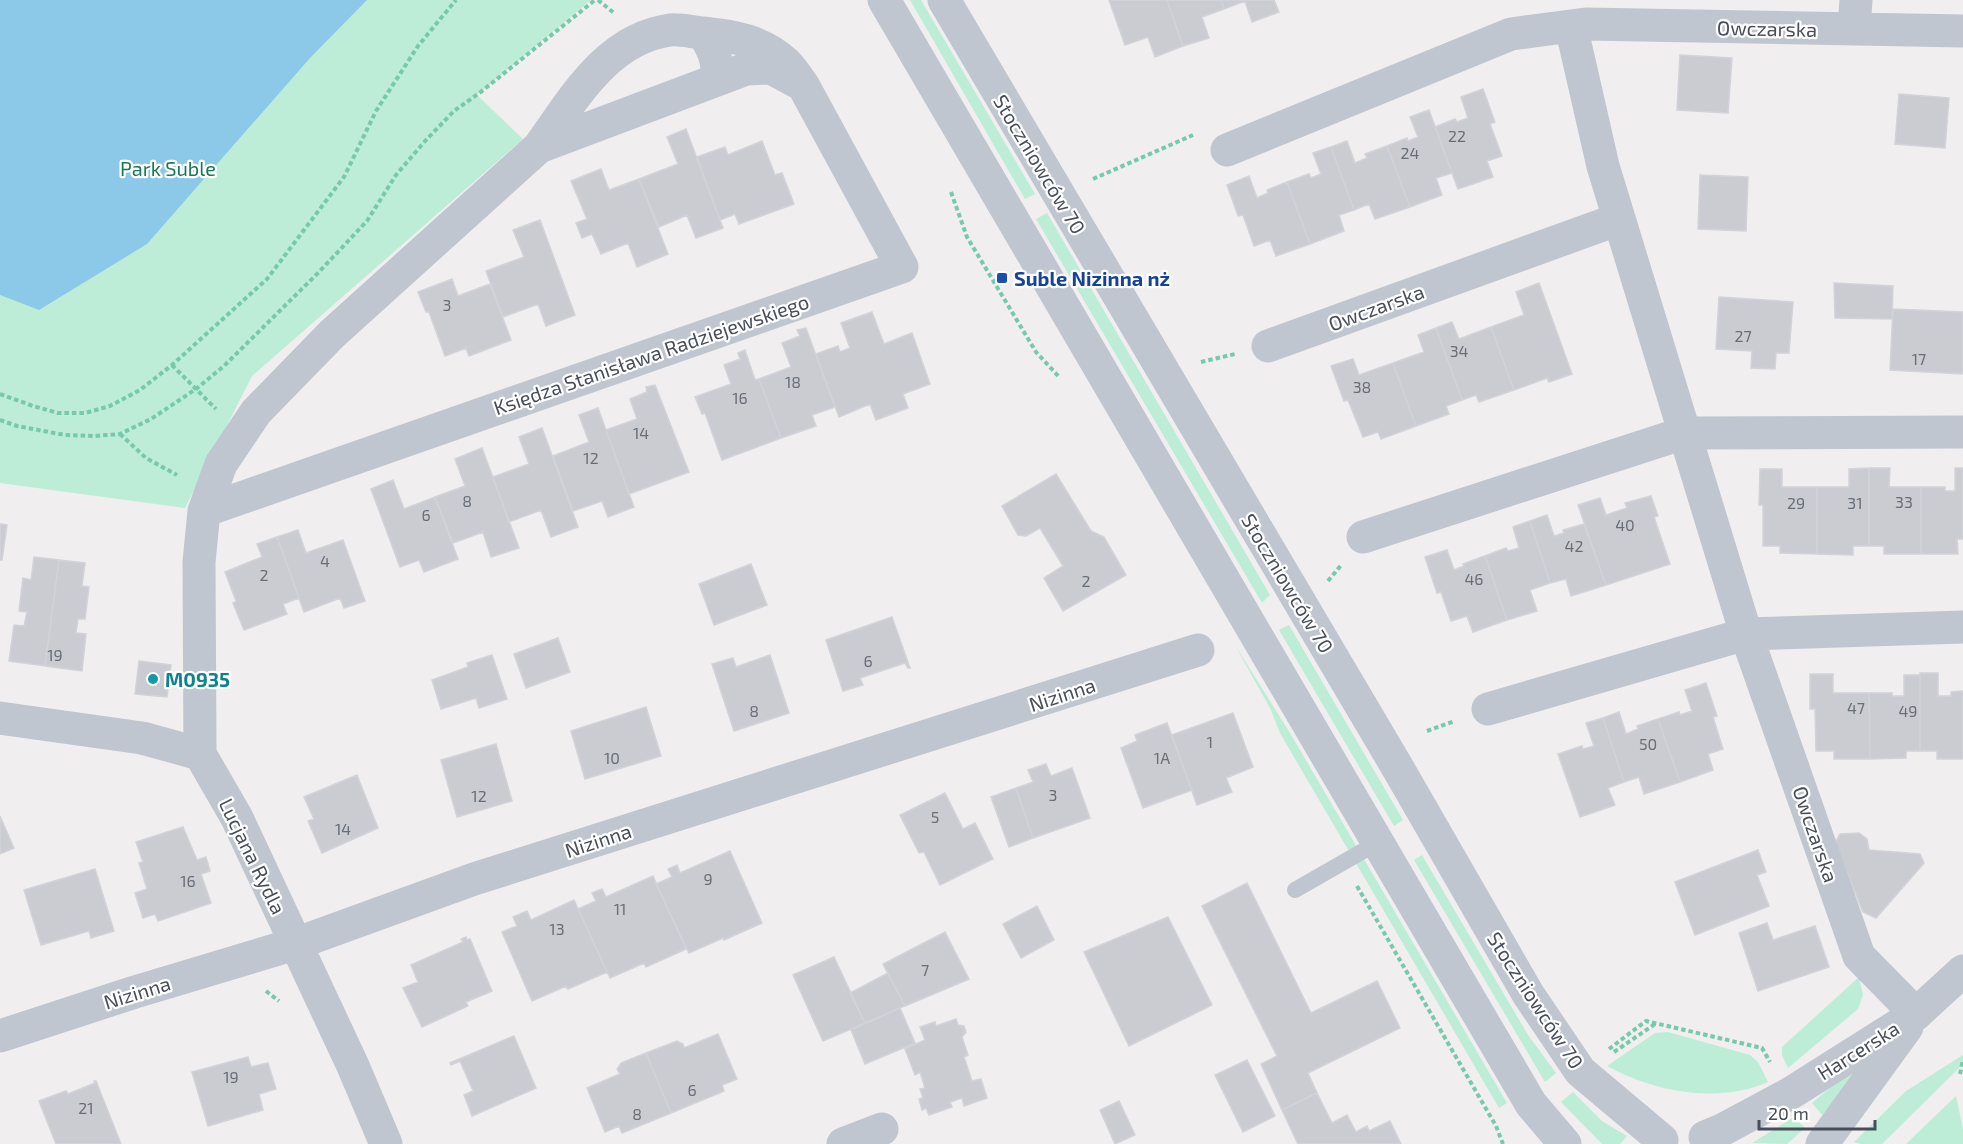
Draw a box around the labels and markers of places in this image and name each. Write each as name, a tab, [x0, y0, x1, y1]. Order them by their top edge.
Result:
place label: Suble Nizinna nż	[1014, 266, 1170, 290]
marker: Suble Nizinna nż	[995, 271, 1009, 285]
place label: M0935	[165, 667, 230, 691]
marker: M0935	[146, 672, 160, 686]

